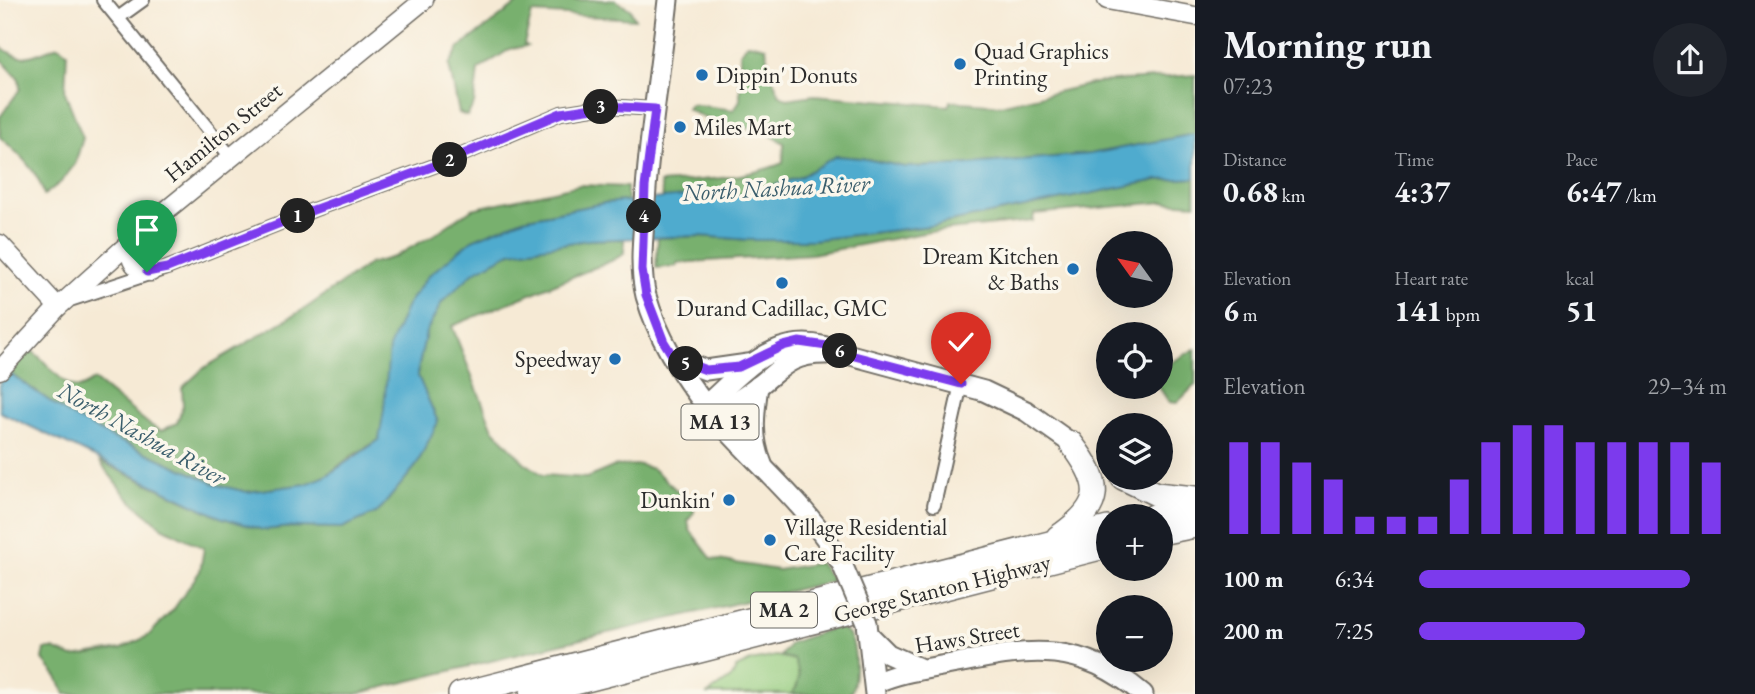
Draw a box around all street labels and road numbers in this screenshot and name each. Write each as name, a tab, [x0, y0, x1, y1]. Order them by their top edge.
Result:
street label: Hamilton Street	[158, 75, 289, 189]
road number: MA 13	[682, 404, 758, 440]
street label: George Stanton Highway	[830, 546, 1055, 629]
road number: MA 2	[751, 592, 817, 628]
street label: Haws Street	[912, 614, 1022, 660]

